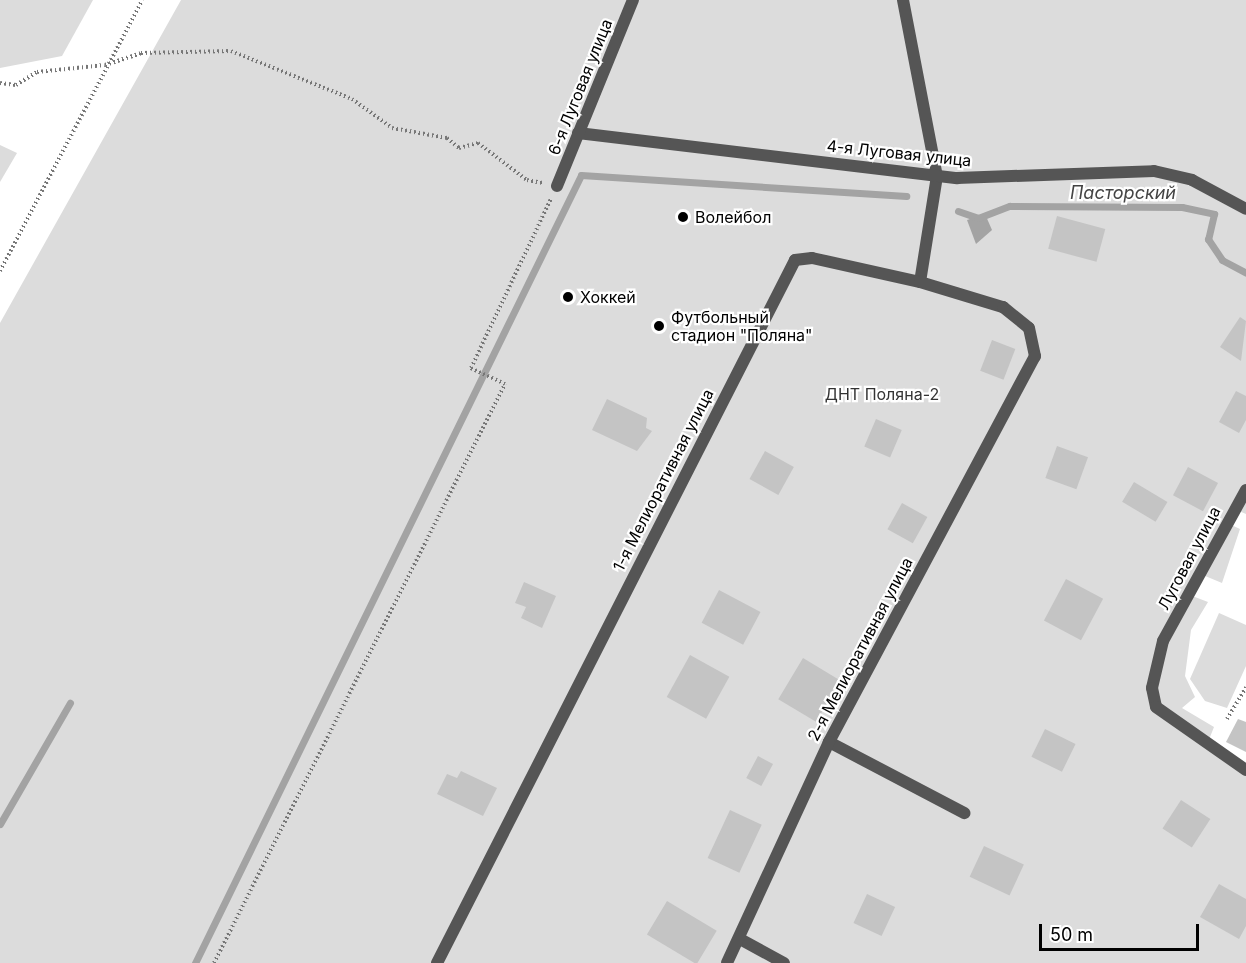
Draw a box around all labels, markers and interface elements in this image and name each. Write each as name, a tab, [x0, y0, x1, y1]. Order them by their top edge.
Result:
street label: 6-я Луговая улица	[544, 16, 616, 158]
street label: 4-я Луговая улица	[826, 136, 972, 170]
water label: Пасторский	[1070, 182, 1176, 204]
place label: Волейбол	[695, 207, 771, 227]
marker: Волейбол	[676, 210, 690, 224]
place label: Хоккей	[580, 287, 636, 307]
marker: Хоккей	[561, 290, 575, 304]
place label: Футбольный стадион "Поляна"	[671, 307, 813, 345]
marker: Футбольный стадион "Поляна"	[652, 319, 666, 333]
park label: ДНТ Поляна-2	[825, 384, 939, 404]
street label: 1-я Мелиоративная улица	[609, 386, 717, 574]
street label: Луговая улица	[1154, 503, 1224, 613]
street label: 2-я Мелиоративная улица	[803, 554, 917, 744]
scale bar	[1042, 912, 1202, 950]
text: 50 m	[1050, 924, 1093, 945]

